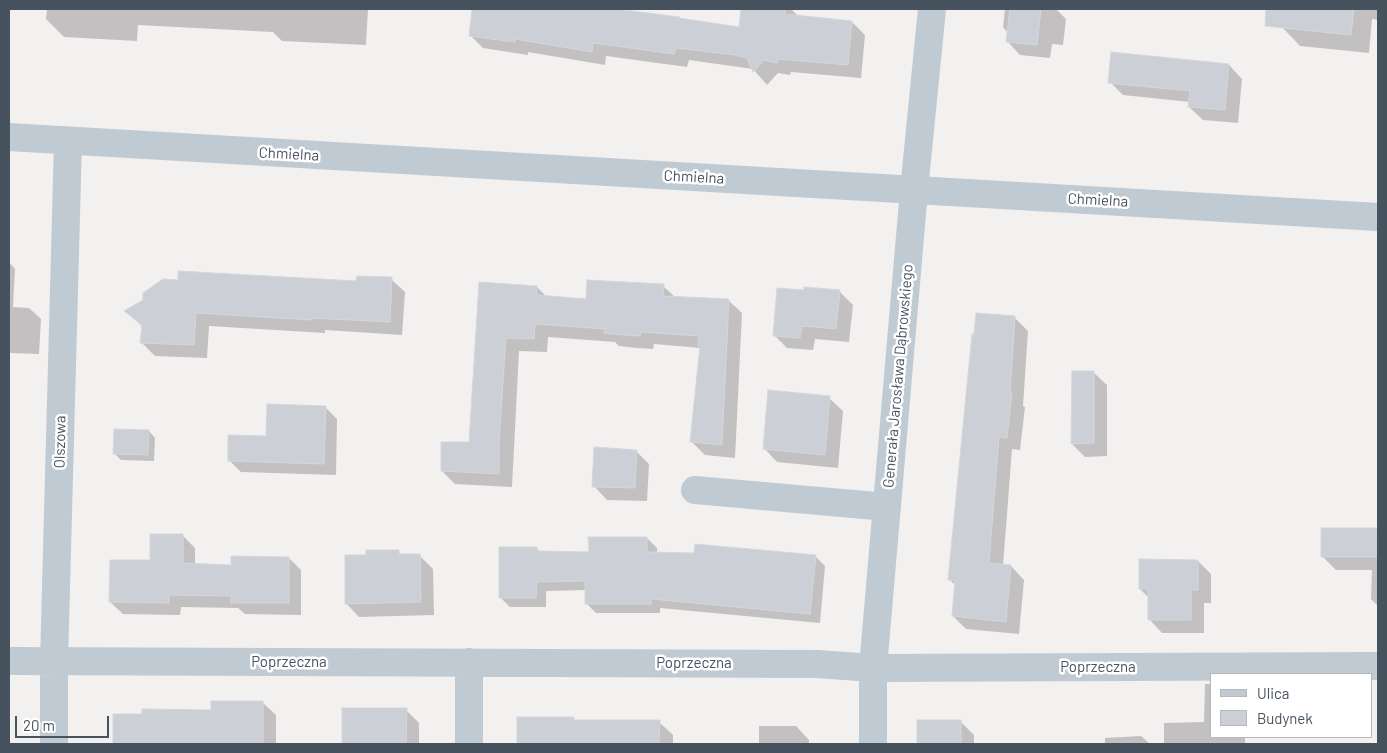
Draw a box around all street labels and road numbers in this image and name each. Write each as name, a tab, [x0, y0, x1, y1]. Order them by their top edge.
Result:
street label: Chmielna	[258, 143, 320, 165]
street label: Chmielna	[663, 166, 725, 188]
street label: Chmielna	[1067, 189, 1129, 211]
street label: Generała Jarosława Dąbrowskiego	[879, 263, 917, 489]
street label: Olszowa	[51, 415, 69, 469]
street label: Poprzeczna	[251, 653, 327, 671]
street label: Poprzeczna	[656, 654, 732, 672]
street label: Poprzeczna	[1060, 658, 1136, 676]

